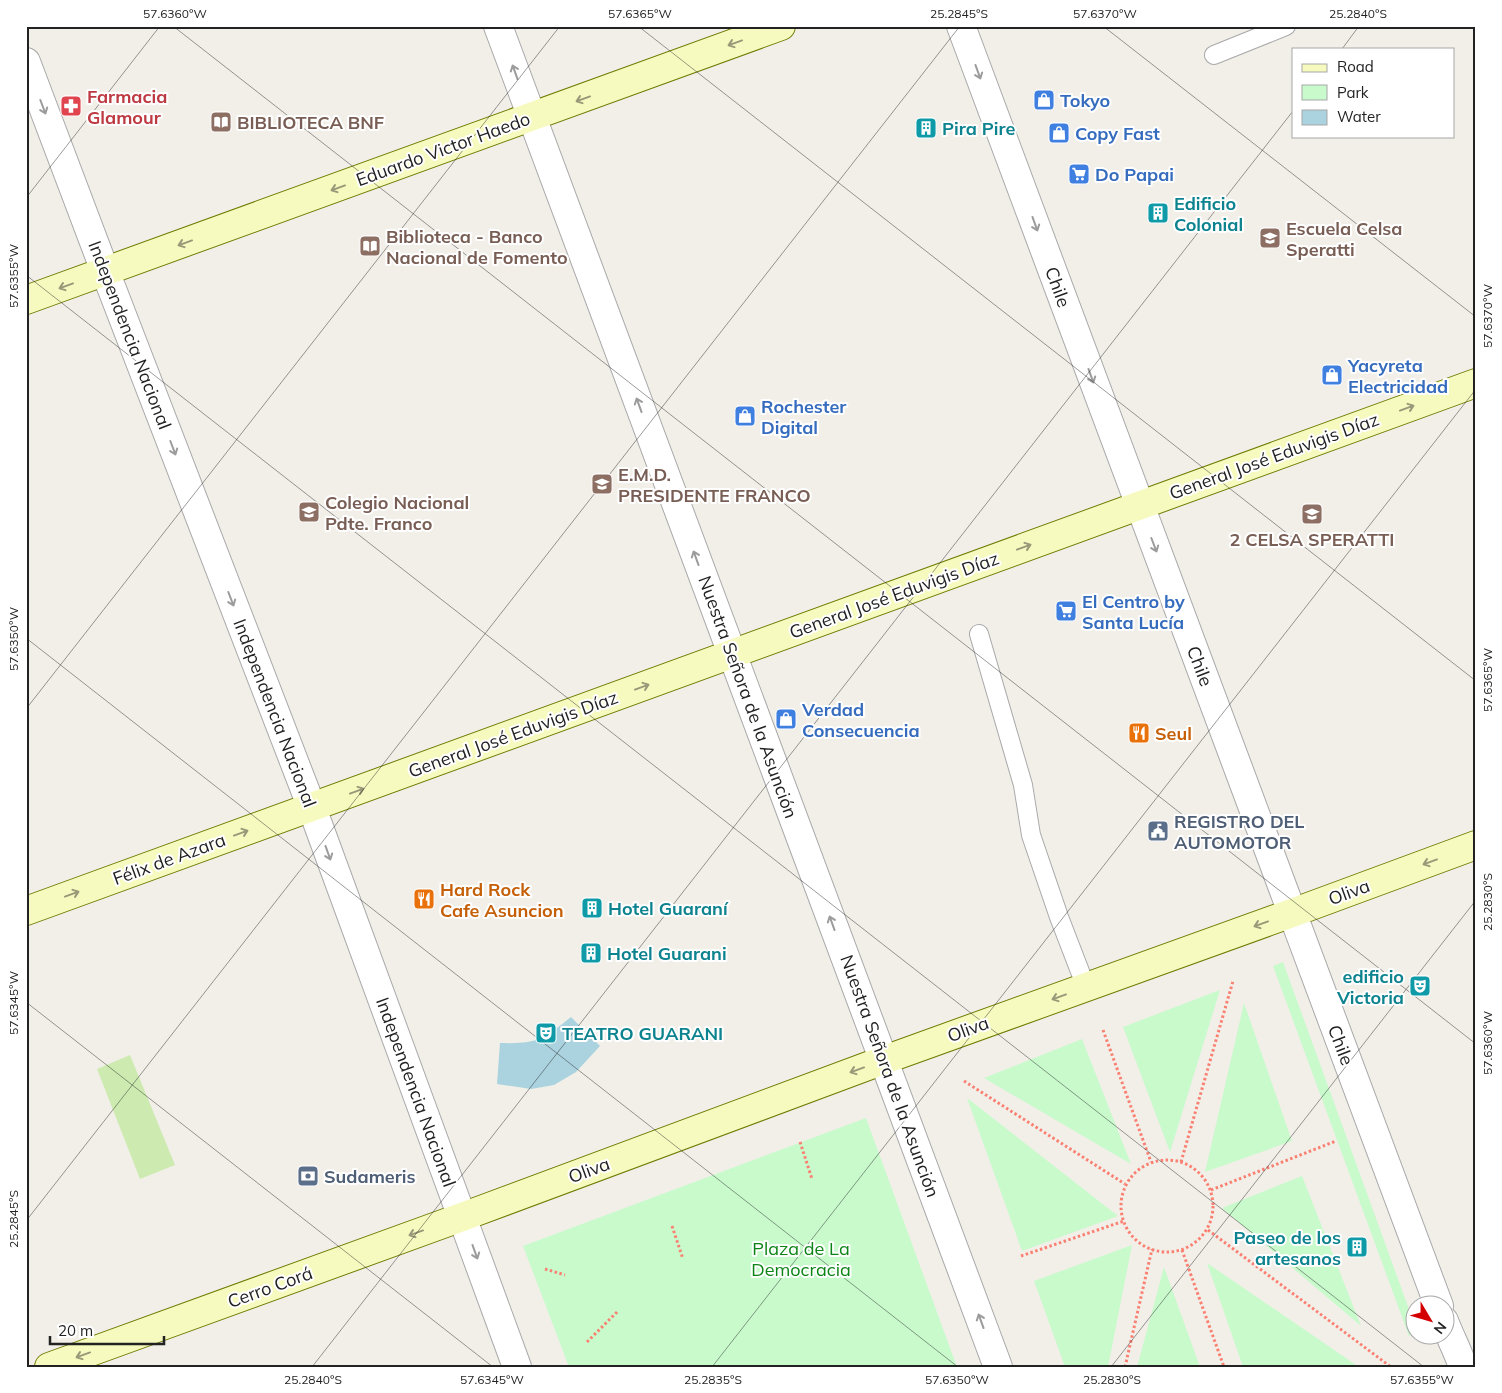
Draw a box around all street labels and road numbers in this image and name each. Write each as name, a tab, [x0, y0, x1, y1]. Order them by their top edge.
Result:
street label: Eduardo Victor Haedo	[353, 107, 533, 191]
street label: Independencia Nacional	[83, 237, 177, 433]
street label: Chile	[1040, 264, 1076, 310]
street label: General José Eduvigis Díaz	[1166, 407, 1382, 505]
street label: General José Eduvigis Díaz	[786, 546, 1002, 644]
street label: Nuestra Señora de la Asunción	[693, 573, 803, 821]
street label: Independencia Nacional	[228, 615, 322, 811]
street label: Chile	[1182, 643, 1218, 689]
street label: General José Eduvigis Díaz	[405, 685, 621, 783]
street label: Félix de Azara	[109, 828, 229, 890]
street label: Oliva	[1325, 874, 1373, 910]
street label: Nuestra Señora de la Asunción	[835, 952, 945, 1200]
street label: Independencia Nacional	[371, 994, 461, 1190]
street label: Oliva	[944, 1011, 992, 1047]
street label: Chile	[1323, 1022, 1359, 1068]
street label: Oliva	[565, 1152, 613, 1188]
street label: Cerro Corá	[224, 1261, 316, 1313]

